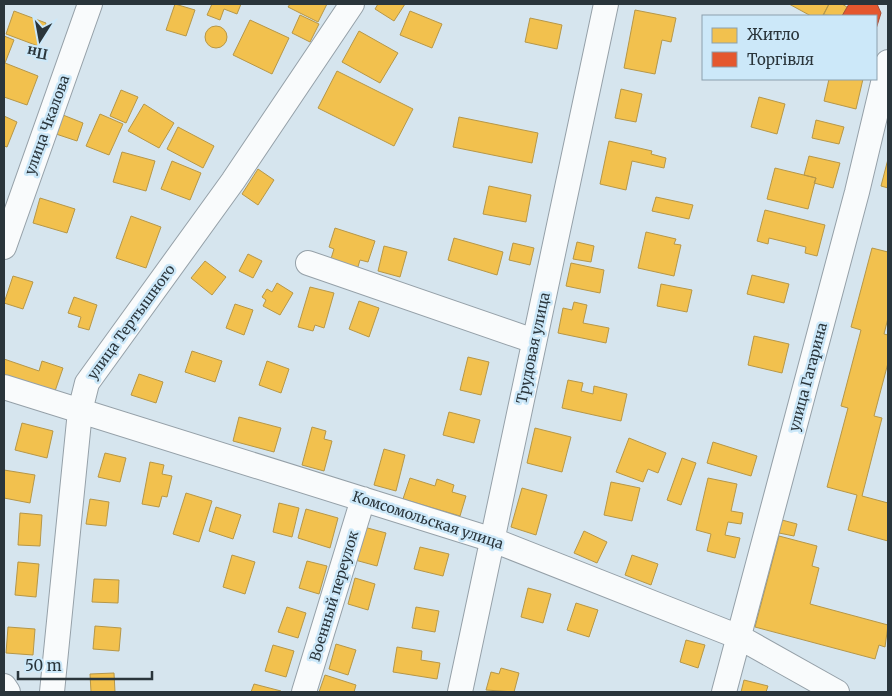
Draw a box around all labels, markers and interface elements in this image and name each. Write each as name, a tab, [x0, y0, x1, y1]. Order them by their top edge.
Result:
north arrow	[15, 15, 65, 65]
legend	[702, 15, 877, 80]
text: Житло	[747, 25, 800, 44]
text: Пн	[25, 42, 50, 64]
text: Торгівля	[747, 50, 814, 69]
street label: улица Чкалова	[21, 72, 74, 177]
street label: улица Тертышного	[83, 261, 179, 383]
street label: Трудовая улица	[512, 290, 554, 405]
street label: улица Гагарина	[785, 320, 831, 433]
street label: Комсомольская улица	[350, 487, 506, 553]
street label: Военный переулок	[306, 528, 362, 663]
scale bar	[18, 648, 151, 680]
text: 50 m	[25, 656, 62, 675]

